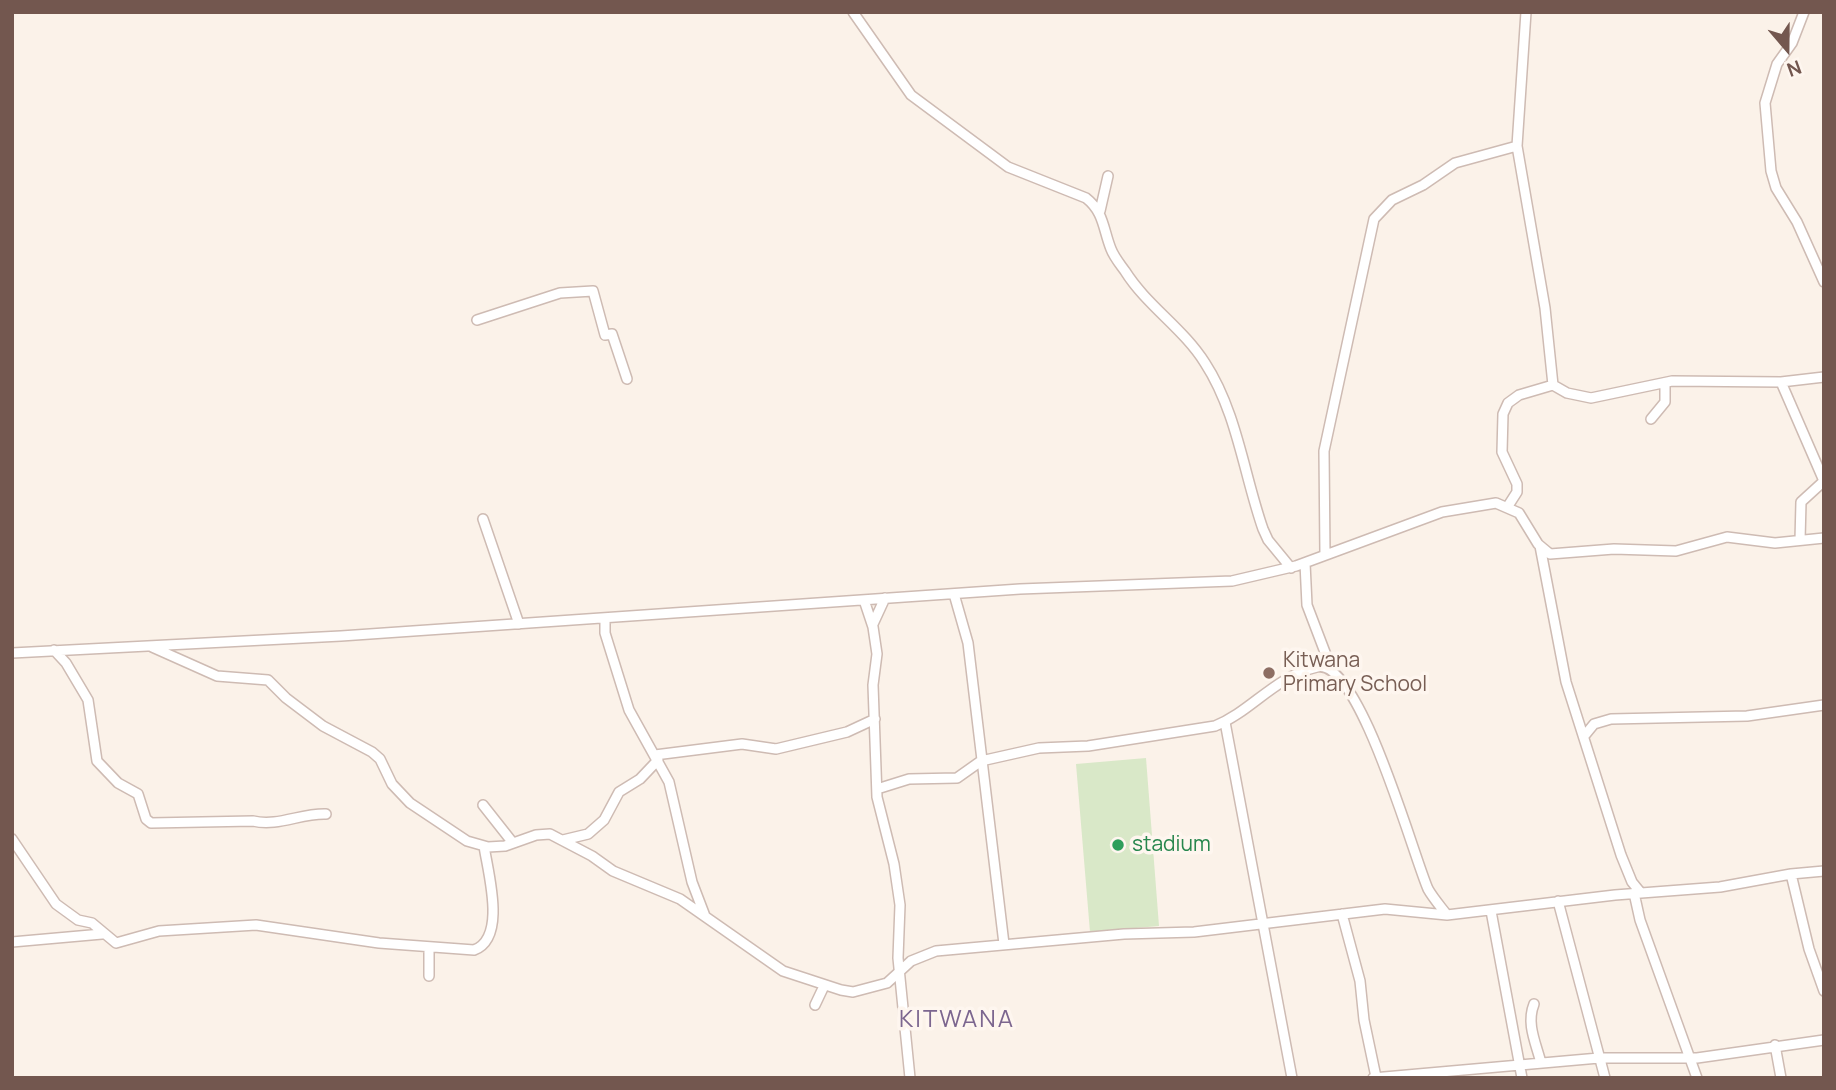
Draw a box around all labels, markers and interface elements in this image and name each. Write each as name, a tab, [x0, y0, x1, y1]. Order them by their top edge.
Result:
north arrow	[1752, 14, 1822, 84]
text: N	[1783, 54, 1805, 83]
place label: Kitwana Primary School	[1283, 648, 1427, 698]
marker: Kitwana Primary School	[1261, 665, 1277, 681]
place label: stadium	[1132, 832, 1211, 858]
marker: stadium	[1110, 837, 1126, 853]
district label: KITWANA	[900, 1006, 1014, 1034]

